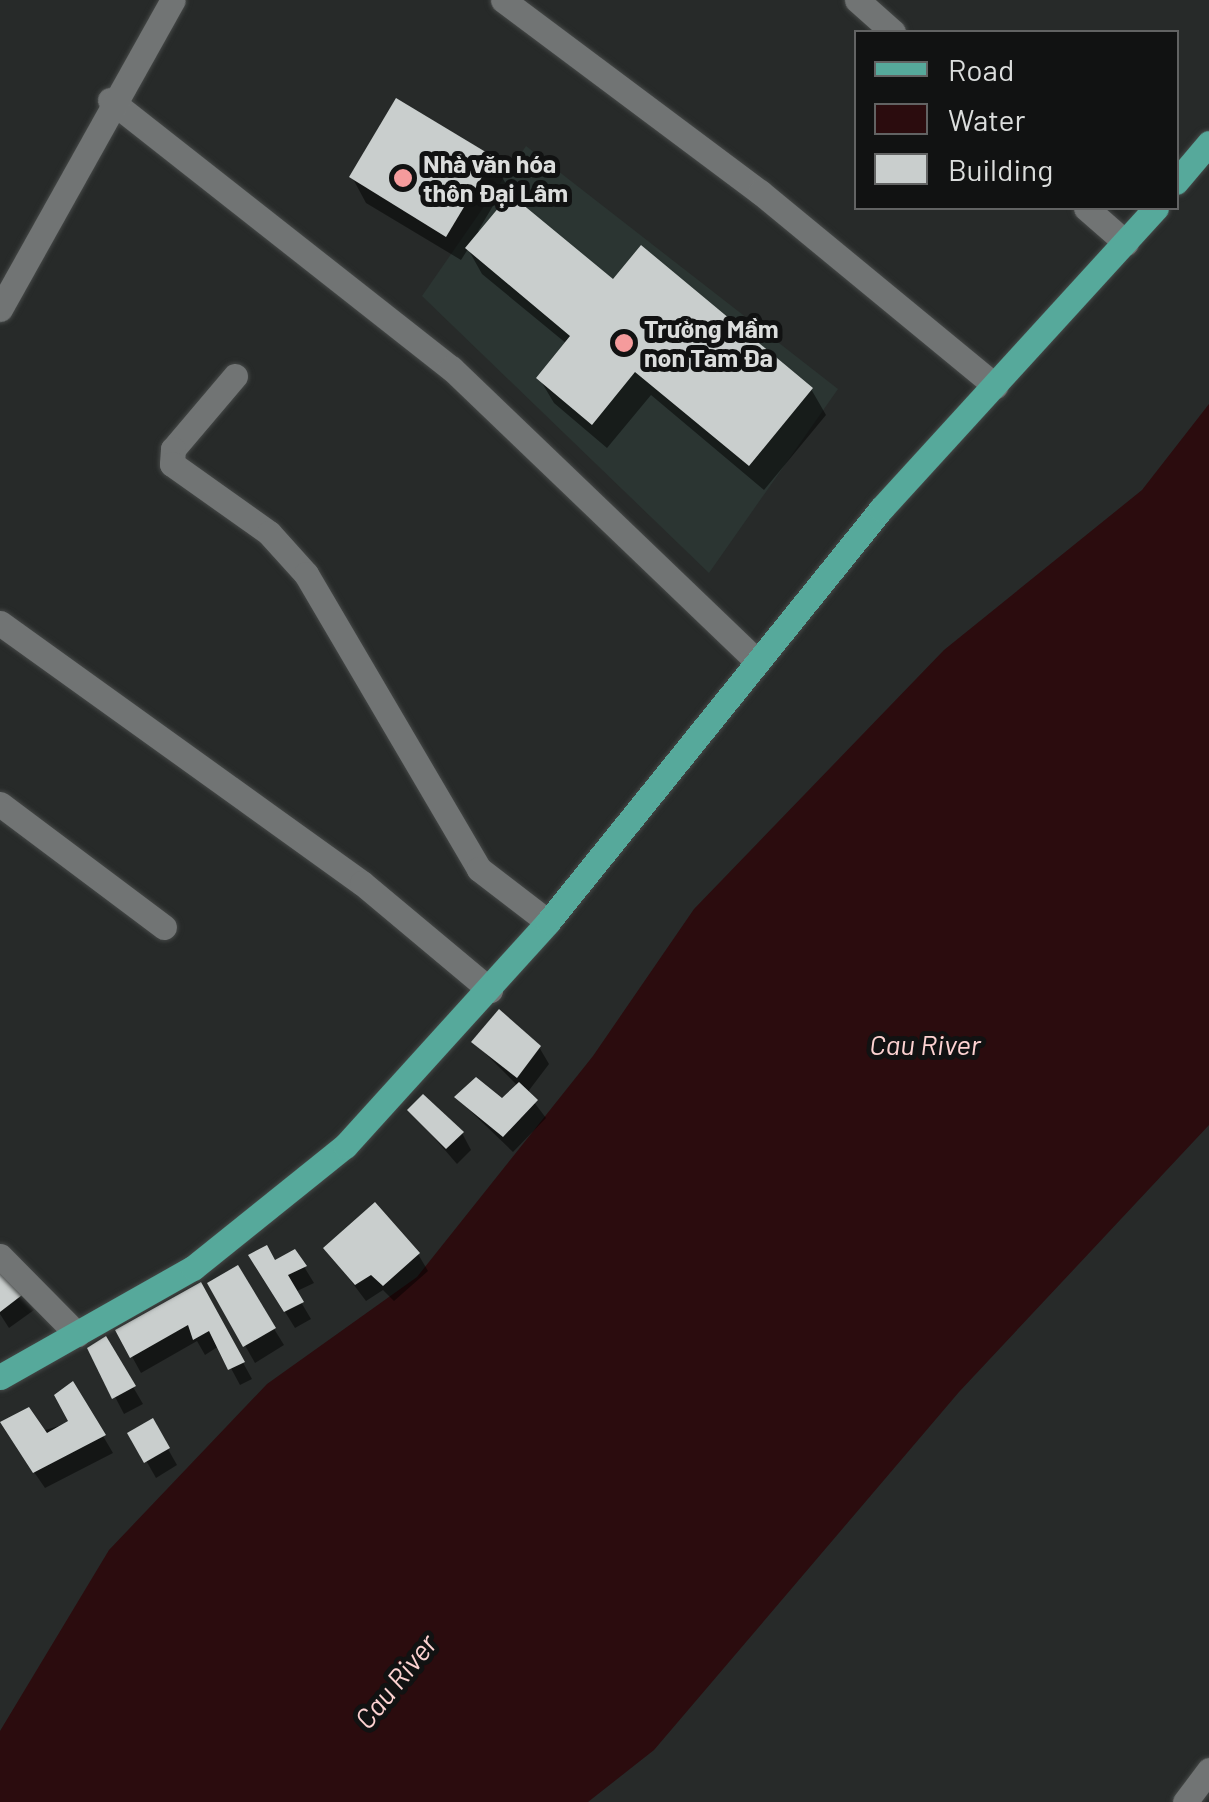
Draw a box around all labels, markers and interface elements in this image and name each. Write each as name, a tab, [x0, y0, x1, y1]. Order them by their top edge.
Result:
legend	[854, 30, 1179, 210]
text: Road	[948, 51, 1014, 87]
text: Water	[948, 101, 1026, 137]
place label: Nhà văn hóa thôn Đại Lâm	[423, 149, 568, 208]
text: Building	[948, 151, 1053, 187]
marker: Nhà văn hóa thôn Đại Lâm	[392, 167, 414, 189]
place label: Trường Mầm non Tam Đa	[644, 314, 779, 373]
marker: Trường Mầm non Tam Đa	[613, 332, 635, 354]
water label: Cau River	[869, 1027, 981, 1061]
water label: Cau River	[347, 1627, 443, 1735]

